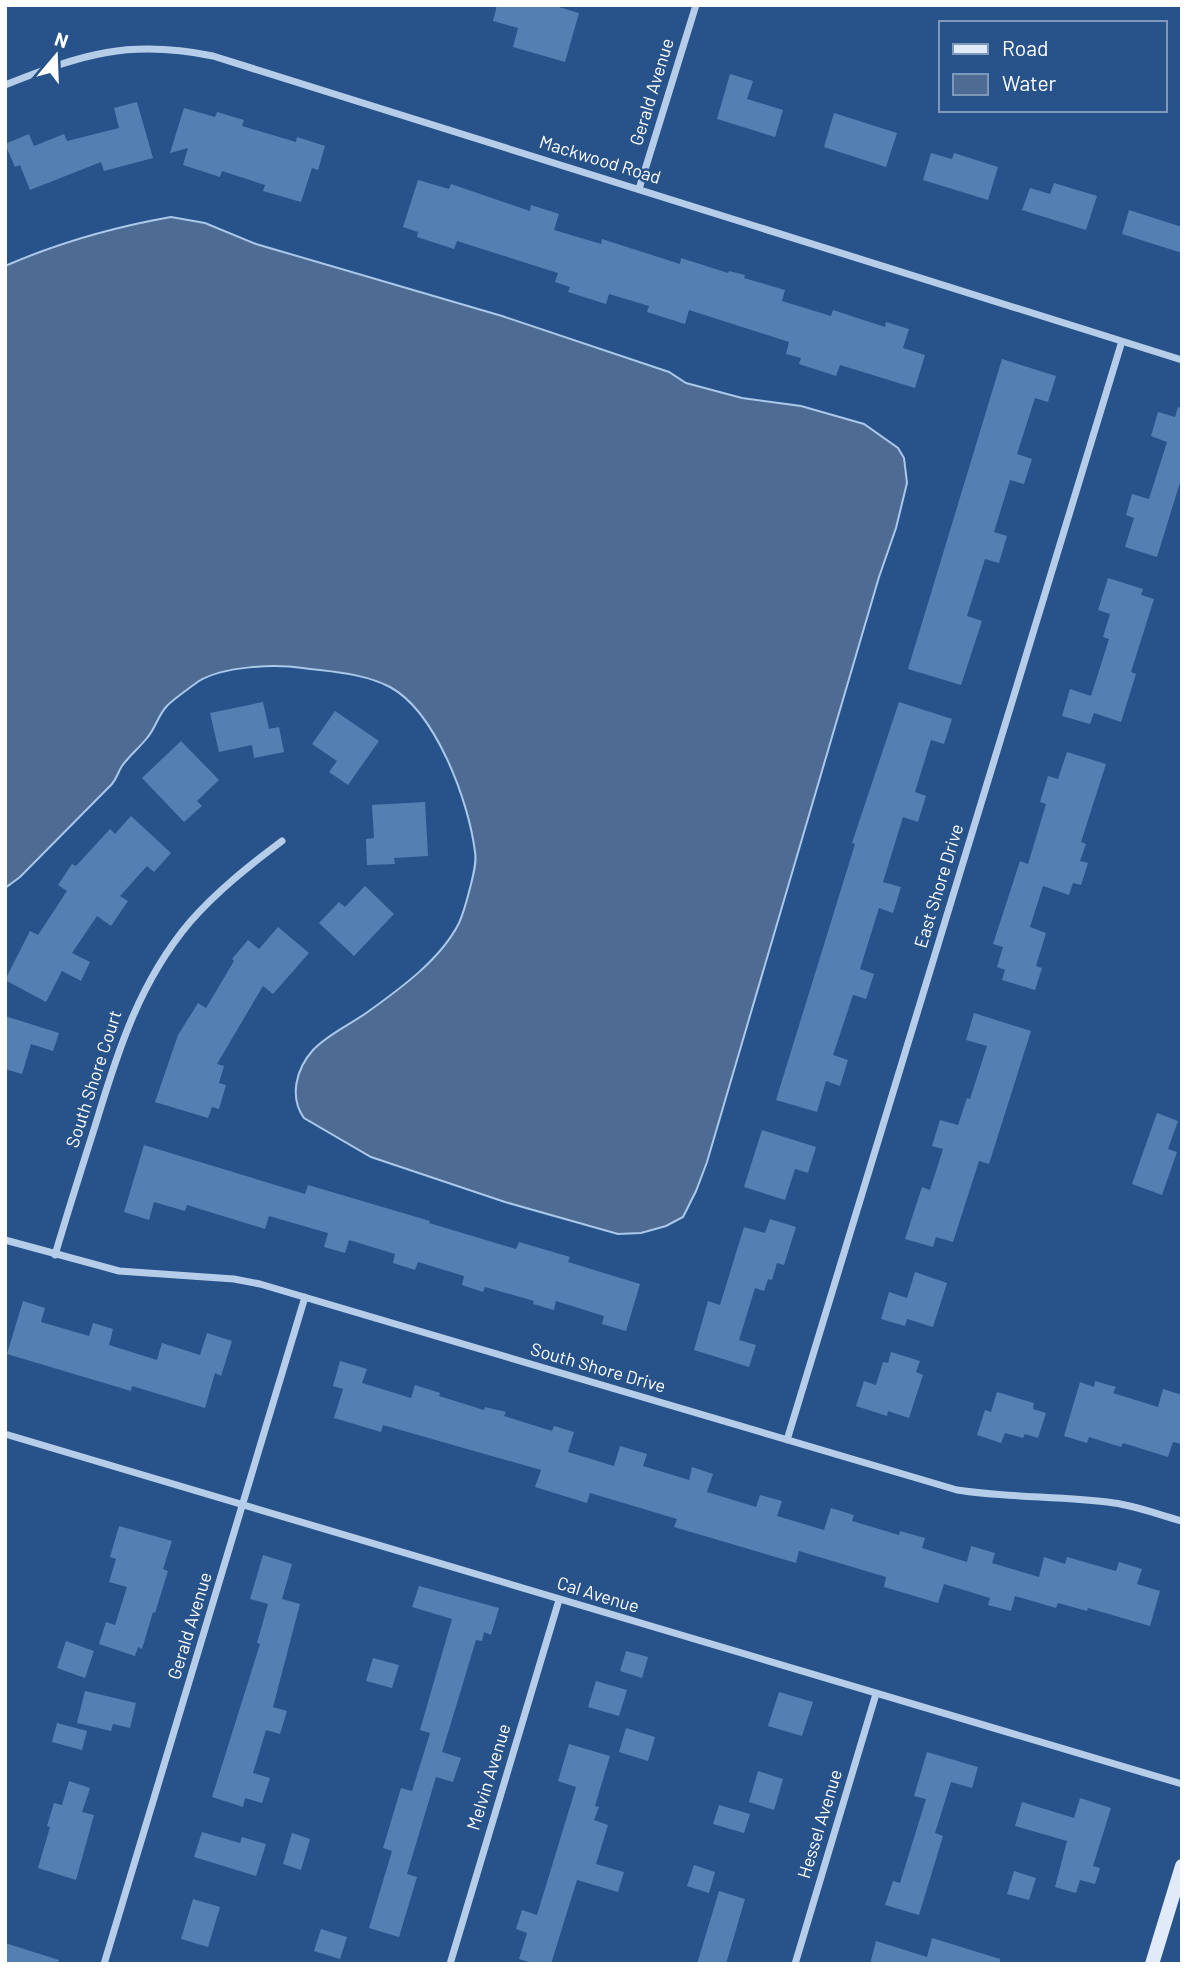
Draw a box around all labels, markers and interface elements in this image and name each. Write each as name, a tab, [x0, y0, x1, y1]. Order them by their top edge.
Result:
north arrow	[21, 21, 91, 91]
legend	[939, 21, 1166, 112]
text: N	[52, 27, 71, 52]
street label: Gerald Avenue	[624, 35, 678, 148]
text: Road	[1002, 35, 1048, 60]
text: Water	[1002, 70, 1057, 95]
street label: Mackwood Road	[537, 130, 664, 188]
street label: East Shore Drive	[909, 821, 967, 950]
street label: South Shore Court	[60, 1007, 126, 1150]
street label: South Shore Drive	[528, 1337, 668, 1397]
street label: Gerald Avenue	[162, 1569, 216, 1682]
street label: Cal Avenue	[554, 1571, 642, 1617]
street label: Melvin Avenue	[461, 1721, 515, 1833]
street label: Hessel Avenue	[792, 1767, 846, 1881]

